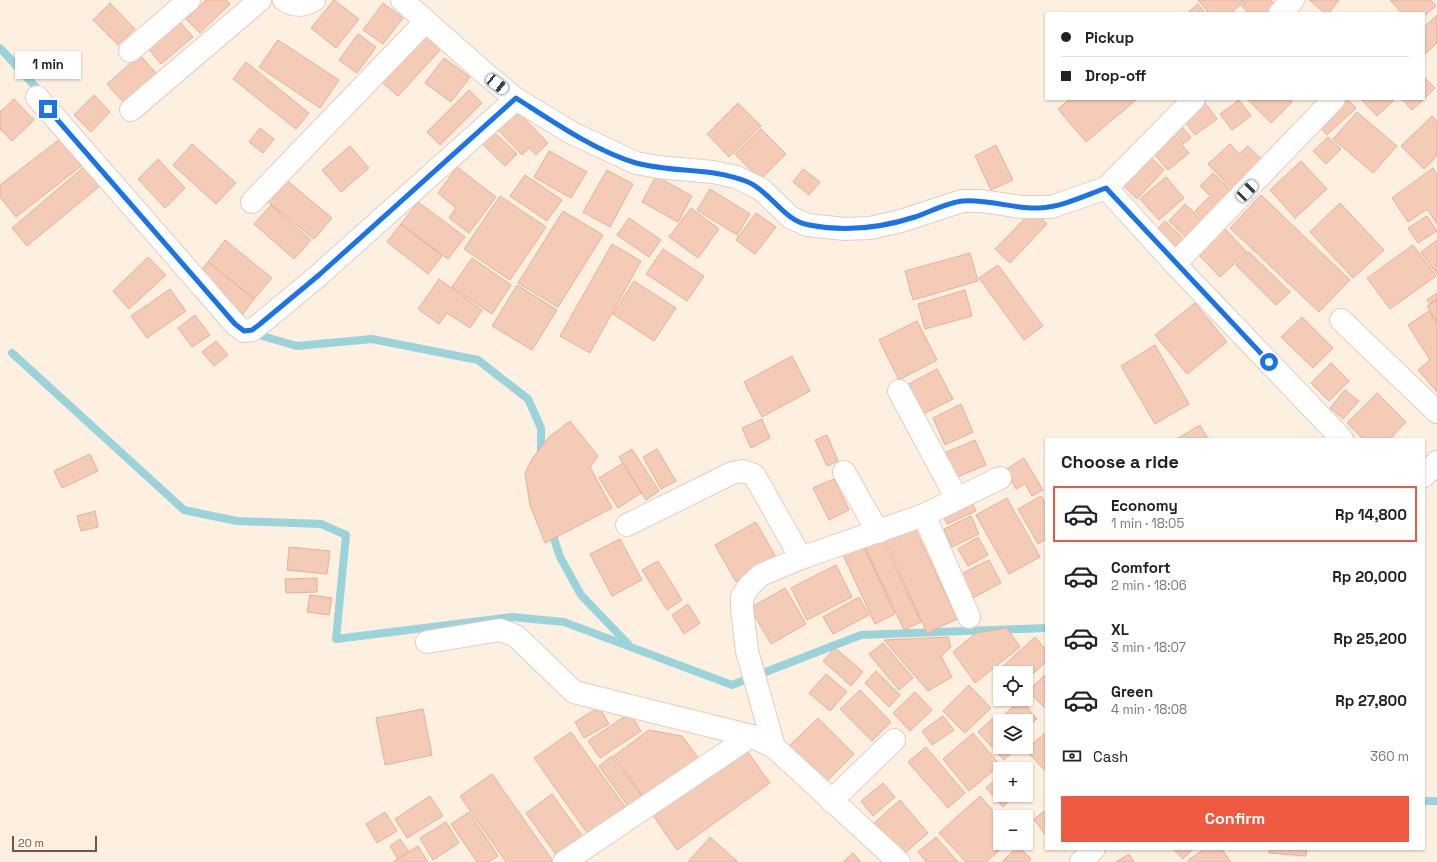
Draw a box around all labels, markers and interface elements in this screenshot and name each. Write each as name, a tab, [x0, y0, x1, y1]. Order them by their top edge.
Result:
text: Pickup	[1085, 28, 1134, 47]
callout: 1 min	[15, 51, 81, 79]
text: 1 min	[32, 56, 64, 73]
text: Drop-off	[1085, 66, 1146, 85]
car	[484, 72, 510, 96]
route end	[39, 100, 57, 118]
car	[1234, 178, 1260, 204]
route start	[1260, 353, 1278, 371]
text: Choose a ride	[1061, 450, 1179, 473]
icon: car	[1063, 496, 1099, 532]
text: Economy	[1111, 496, 1178, 515]
text: Rp 14,800	[1335, 505, 1407, 524]
text: 1 min · 18:05	[1111, 515, 1184, 532]
icon: car	[1063, 558, 1099, 594]
text: Comfort	[1111, 558, 1171, 577]
text: Rp 20,000	[1332, 567, 1407, 586]
text: 2 min · 18:06	[1111, 577, 1187, 594]
icon: car	[1063, 620, 1099, 656]
text: XL	[1111, 620, 1129, 639]
text: Rp 25,200	[1333, 629, 1407, 648]
text: 3 min · 18:07	[1111, 639, 1186, 656]
map controls	[993, 666, 1033, 850]
button: locate	[993, 666, 1033, 706]
icon: car	[1063, 682, 1099, 718]
text: Green	[1111, 682, 1153, 701]
text: Rp 27,800	[1335, 691, 1407, 710]
text: 4 min · 18:08	[1111, 701, 1187, 718]
button: layers	[993, 714, 1033, 754]
icon: cash	[1061, 745, 1083, 767]
text: Cash	[1093, 747, 1128, 766]
text: 360 m	[1370, 748, 1409, 765]
button: +	[993, 762, 1033, 802]
button: Confirm	[1061, 796, 1409, 842]
button: −	[993, 810, 1033, 850]
scale bar	[12, 834, 97, 853]
text: 20 m	[18, 836, 44, 850]

